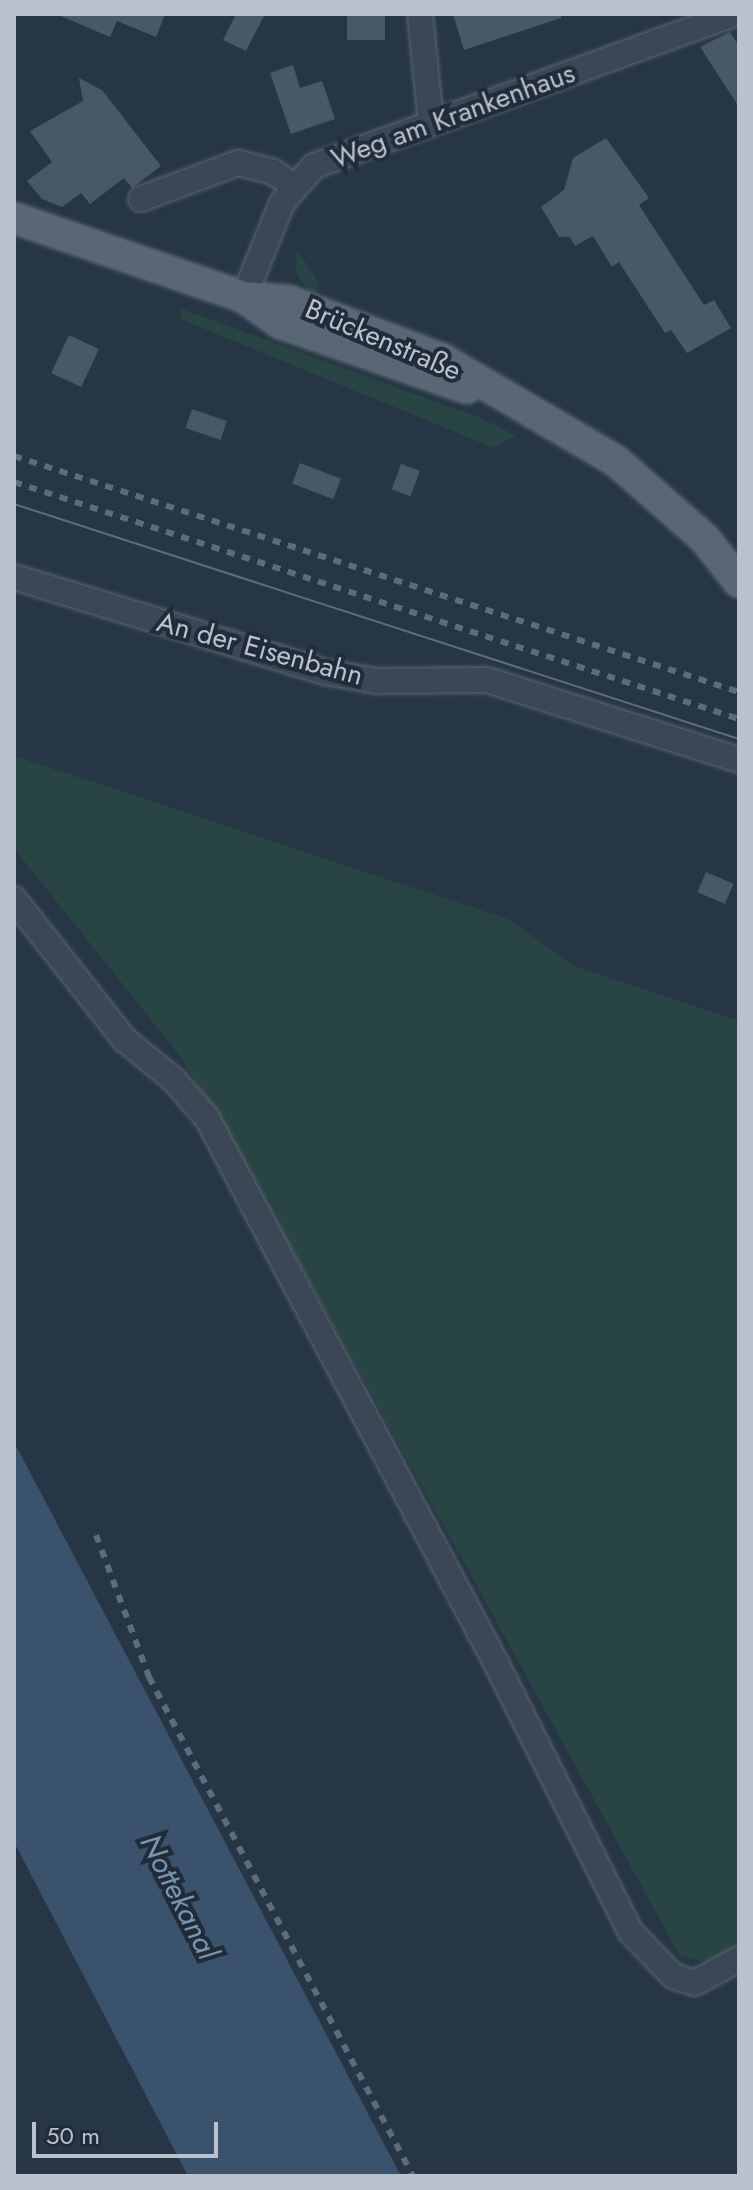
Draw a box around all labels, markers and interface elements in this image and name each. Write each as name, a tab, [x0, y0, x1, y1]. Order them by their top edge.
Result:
street label: Weg am Krankenhaus	[327, 56, 579, 176]
street label: Brückenstraße	[300, 292, 466, 388]
street label: An der Eisenbahn	[153, 605, 367, 693]
water label: Nottekanal	[132, 1829, 226, 1965]
scale bar	[36, 2106, 222, 2156]
text: 50 m	[46, 2118, 100, 2153]

